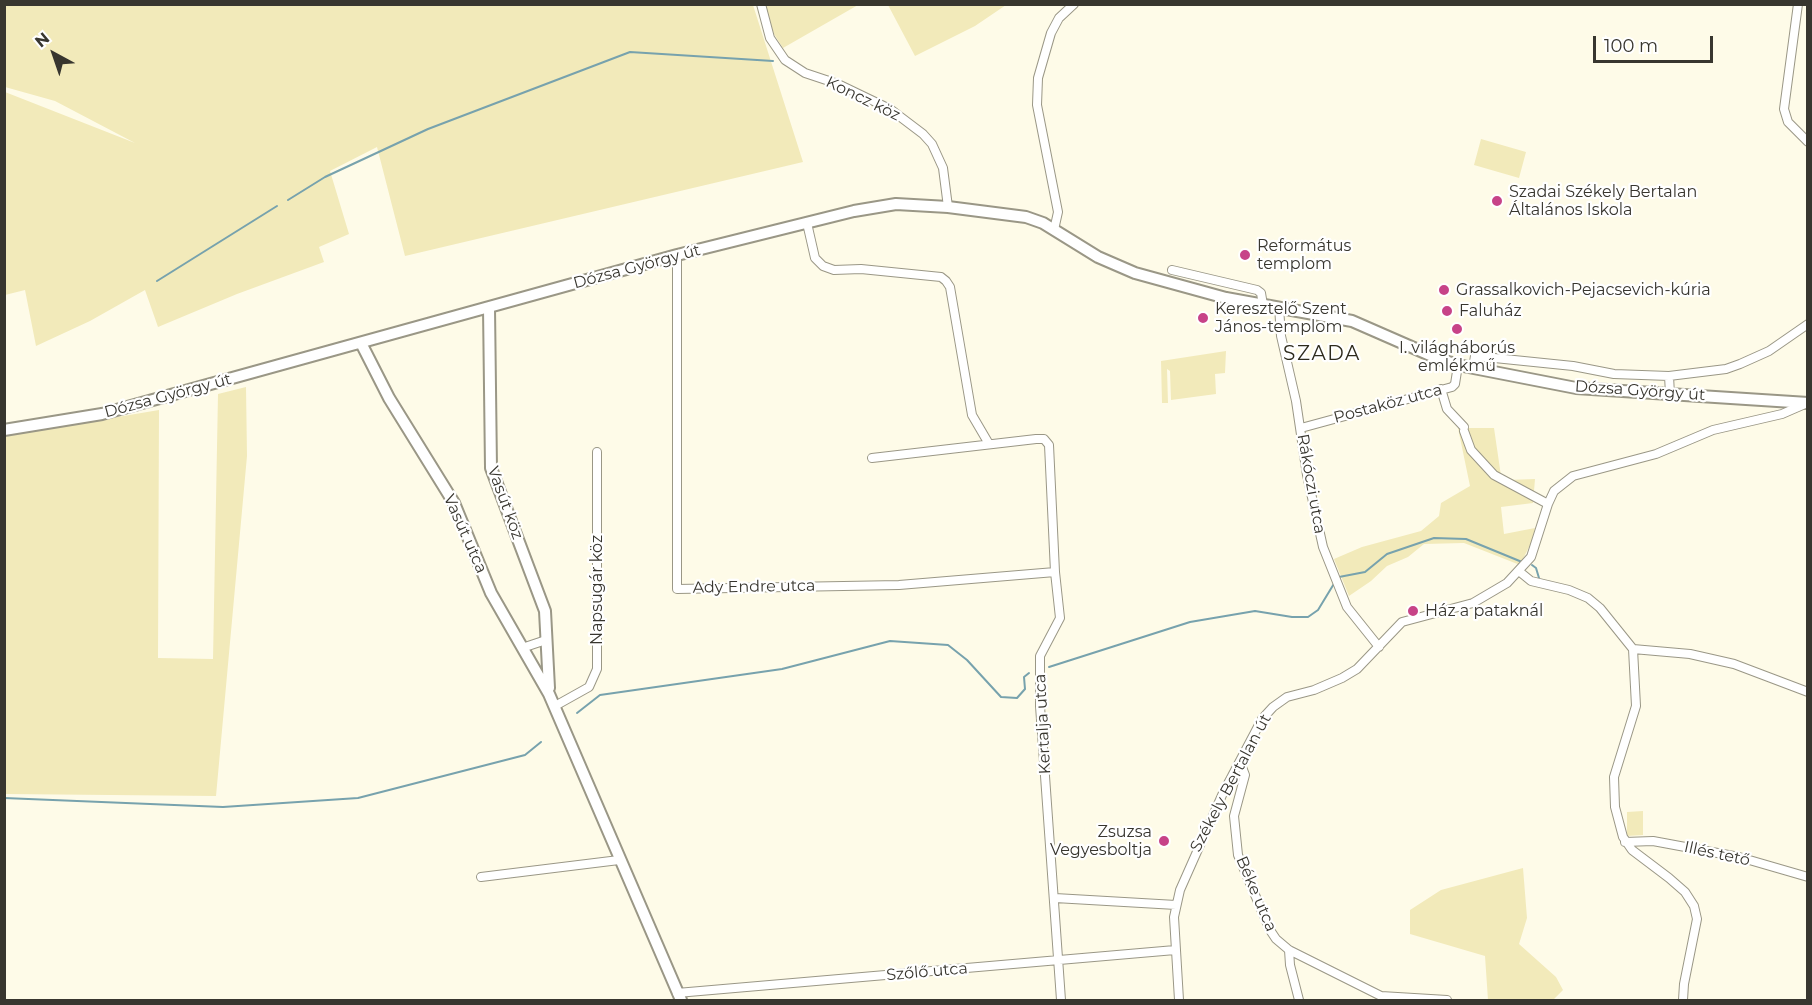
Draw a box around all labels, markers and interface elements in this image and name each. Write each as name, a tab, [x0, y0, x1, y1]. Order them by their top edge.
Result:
north arrow	[24, 24, 84, 84]
scale bar	[1596, 24, 1716, 62]
text: N	[31, 28, 53, 51]
text: 100 m	[1604, 35, 1658, 57]
street label: Koncz köz	[823, 73, 903, 125]
place label: Szadai Székely Bertalan Általános Iskola	[1509, 182, 1697, 220]
marker: Szadai Székely Bertalan Általános Iskola	[1490, 194, 1504, 208]
place label: Református templom	[1257, 236, 1351, 274]
street label: Dózsa György út	[571, 241, 703, 293]
marker: Református templom	[1238, 248, 1252, 262]
place label: Grassalkovich-Pejacsevich-kúria	[1456, 280, 1711, 300]
marker: Grassalkovich-Pejacsevich-kúria	[1437, 283, 1451, 297]
place label: Keresztelő Szent János-templom	[1215, 299, 1347, 337]
place label: Faluház	[1459, 301, 1522, 321]
marker: Faluház	[1440, 304, 1454, 318]
marker: Keresztelő Szent János-templom	[1196, 311, 1210, 325]
marker: I. világháborús emlékmű	[1450, 322, 1464, 336]
place label: I. világháborús emlékmű	[1399, 338, 1515, 376]
district label: SZADA	[1283, 342, 1361, 366]
street label: Dózsa György út	[102, 370, 234, 422]
street label: Dózsa György út	[1574, 377, 1706, 405]
street label: Postaköz utca	[1332, 380, 1444, 428]
street label: Rákóczi utca	[1293, 433, 1329, 535]
street label: Vasút köz	[483, 464, 527, 542]
street label: Vasút utca	[439, 492, 491, 576]
street label: Napsugár köz	[587, 535, 607, 645]
street label: Ady Endre utca	[692, 576, 816, 598]
place label: Ház a pataknál	[1425, 601, 1543, 621]
marker: Ház a pataknál	[1406, 604, 1420, 618]
street label: Kertalja utca	[1031, 673, 1055, 775]
street label: Székely Bertalan út	[1186, 711, 1276, 855]
place label: Zsuzsa Vegyesboltja	[1050, 822, 1152, 860]
marker: Zsuzsa Vegyesboltja	[1157, 834, 1171, 848]
street label: Illés tető	[1682, 838, 1752, 870]
street label: Béke utca	[1231, 853, 1281, 935]
street label: Szőlő utca	[885, 959, 969, 985]

